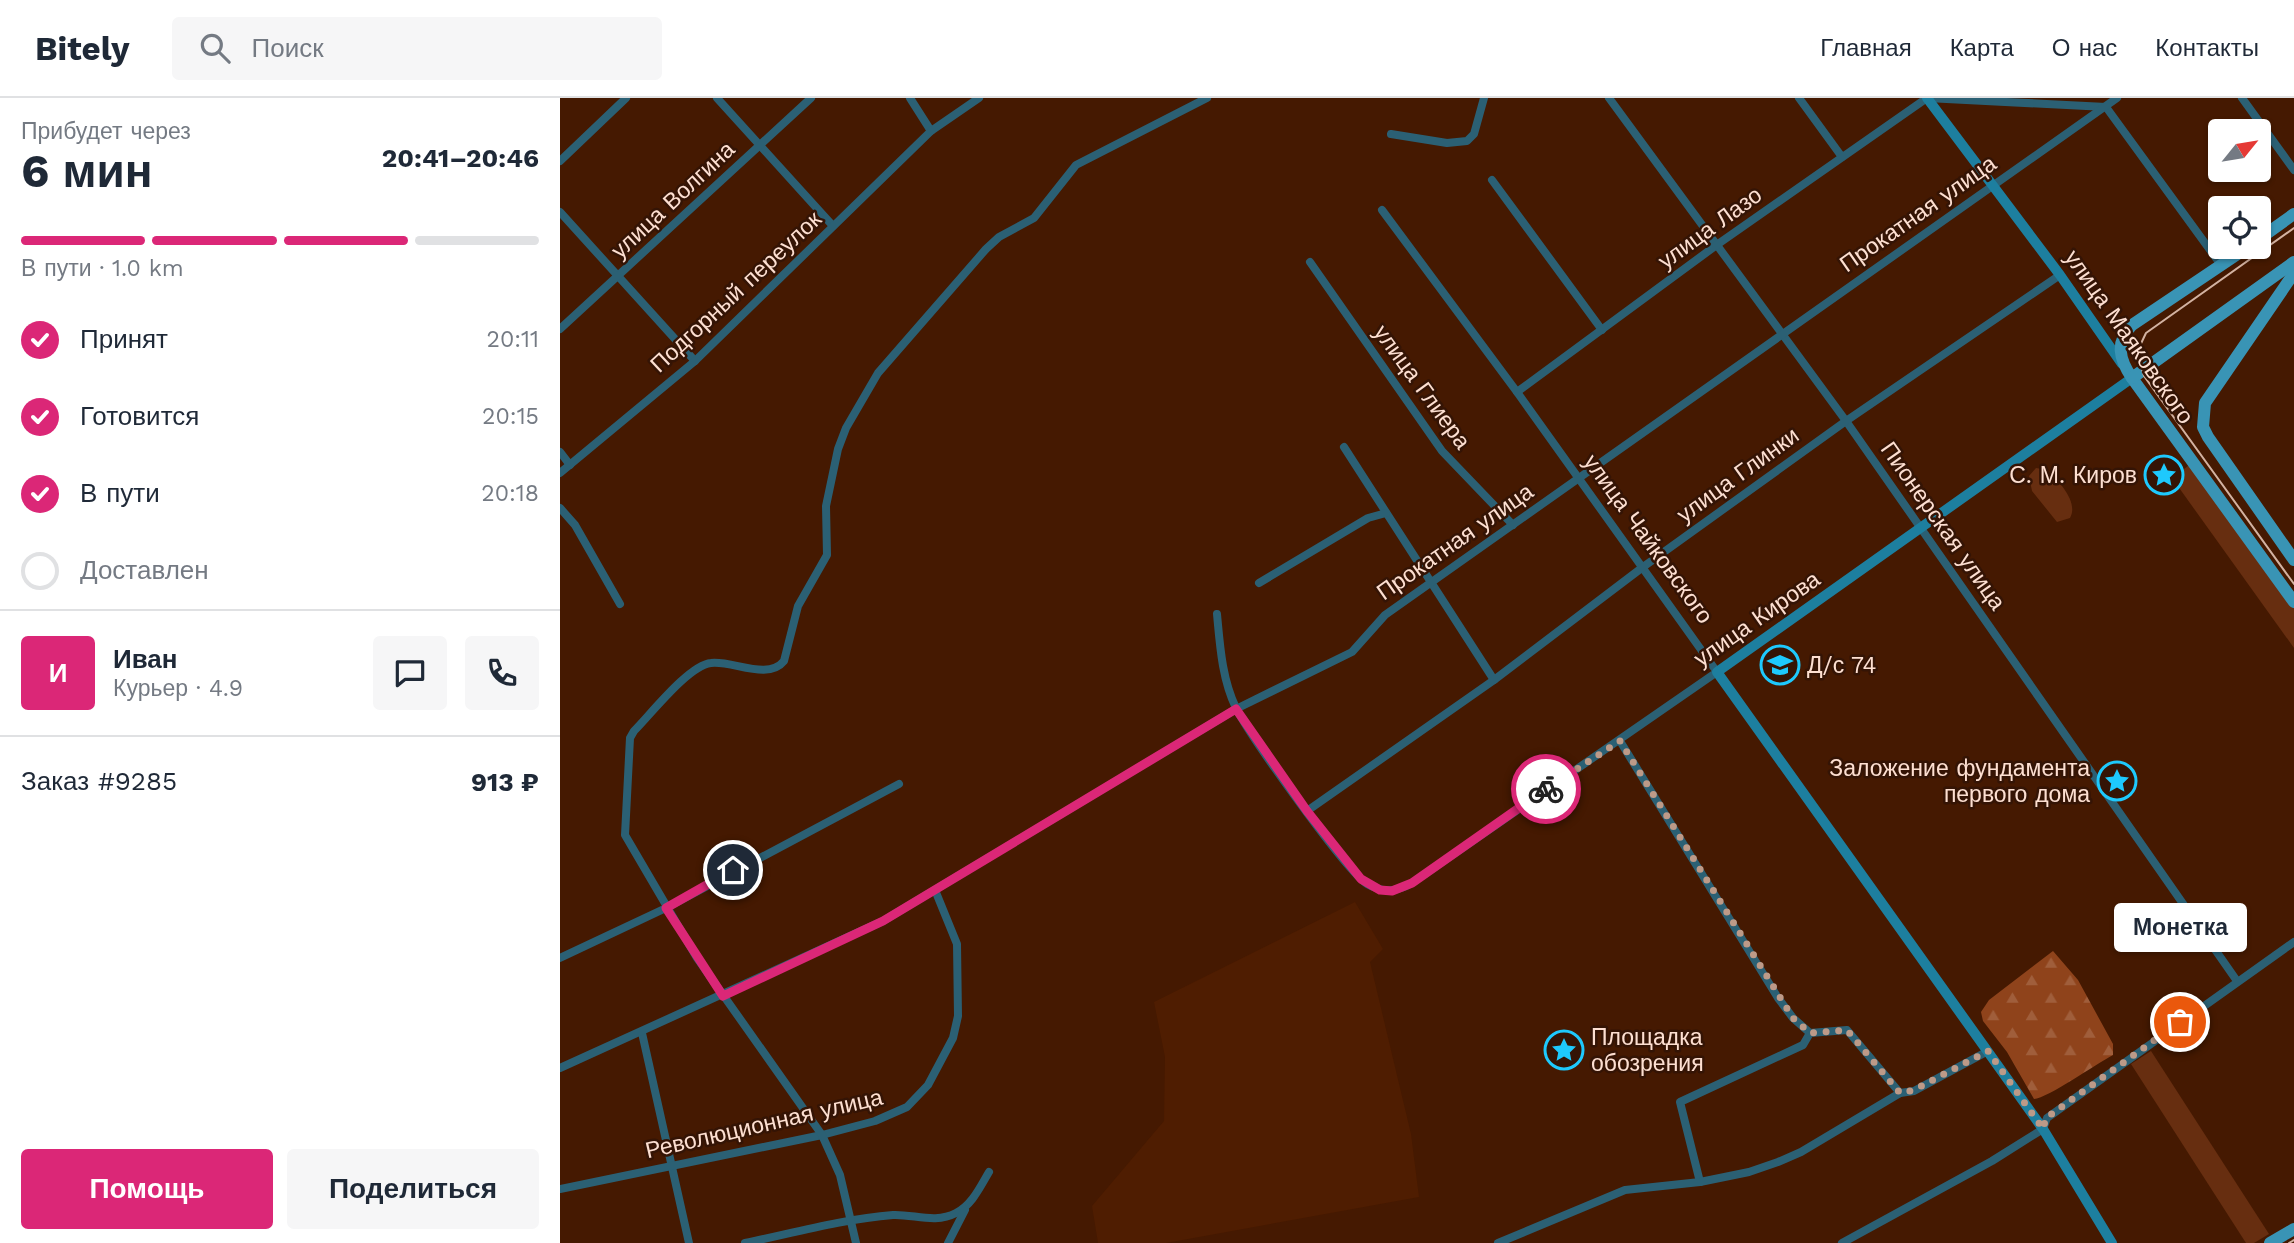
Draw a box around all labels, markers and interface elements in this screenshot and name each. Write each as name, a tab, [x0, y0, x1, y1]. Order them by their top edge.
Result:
search box	[172, 17, 662, 80]
text: Bitely	[35, 29, 130, 68]
icon: search	[196, 29, 234, 67]
text: Поиск	[252, 33, 324, 63]
text: Главная	[1820, 34, 1912, 62]
text: Карта	[1950, 34, 2014, 62]
text: О нас	[2052, 34, 2117, 62]
text: Контакты	[2155, 34, 2259, 62]
text: Прибудет через	[21, 118, 191, 145]
north arrow	[2208, 119, 2272, 182]
map controls	[2208, 119, 2271, 259]
street label: улица Волгина	[606, 136, 740, 264]
text: 20:41–20:46	[382, 143, 539, 173]
text: 6 мин	[21, 144, 153, 198]
street label: Прокатная улица	[1835, 150, 2001, 278]
street label: улица Лазо	[1653, 181, 1767, 275]
button: locate	[2208, 196, 2271, 259]
street label: Подгорный переулок	[645, 205, 828, 378]
street label: улица Маяковского	[2059, 245, 2199, 429]
text: В пути · 1.0 km	[21, 255, 184, 282]
street label: улица Глиера	[1368, 320, 1476, 455]
icon: check	[21, 321, 59, 359]
text: Принят	[80, 324, 168, 354]
text: 20:11	[487, 326, 539, 353]
icon: check	[21, 398, 59, 436]
text: Готовится	[80, 401, 199, 431]
text: 20:15	[482, 403, 539, 430]
street label: улица Глинки	[1672, 422, 1804, 528]
street label: Пионерская улица	[1875, 437, 2011, 615]
street label: улица Чайковского	[1578, 449, 1718, 629]
place icon: С. М. Киров	[2143, 454, 2185, 496]
place label: С. М. Киров	[2009, 462, 2137, 489]
icon: check	[21, 475, 59, 513]
text: В пути	[80, 478, 160, 508]
street label: Прокатная улица	[1372, 478, 1538, 606]
text: 20:18	[481, 480, 539, 507]
text: Доставлен	[80, 555, 209, 585]
street label: улица Кирова	[1689, 565, 1825, 672]
button: chat	[373, 636, 447, 710]
button: phone	[465, 636, 539, 710]
text: Иван	[113, 644, 178, 674]
school or university icon: Д/с 74	[1759, 644, 1801, 686]
place label: Д/с 74	[1807, 652, 1876, 679]
text: И	[49, 658, 67, 688]
text: Курьер · 4.9	[113, 675, 243, 702]
courier	[1511, 754, 1581, 824]
place label: Заложение фундамента первого дома	[1829, 755, 2090, 808]
place icon: Заложение фундамента первого дома	[2096, 760, 2138, 802]
text: Заказ #9285	[21, 766, 177, 796]
text: 913 ₽	[471, 767, 539, 797]
icon: bike	[1527, 770, 1565, 808]
pin	[703, 840, 763, 900]
icon: home	[714, 851, 752, 889]
callout: Монетка	[2114, 903, 2246, 952]
text: Монетка	[2133, 914, 2228, 941]
pin	[2150, 992, 2210, 1052]
icon: bag	[2161, 1003, 2199, 1041]
place label: Площадка обозрения	[1591, 1024, 1704, 1077]
place icon: Площадка обозрения	[1543, 1029, 1585, 1071]
street label: Революционная улица	[643, 1084, 885, 1164]
button: Помощь	[21, 1149, 273, 1229]
button: Поделиться	[287, 1149, 539, 1229]

